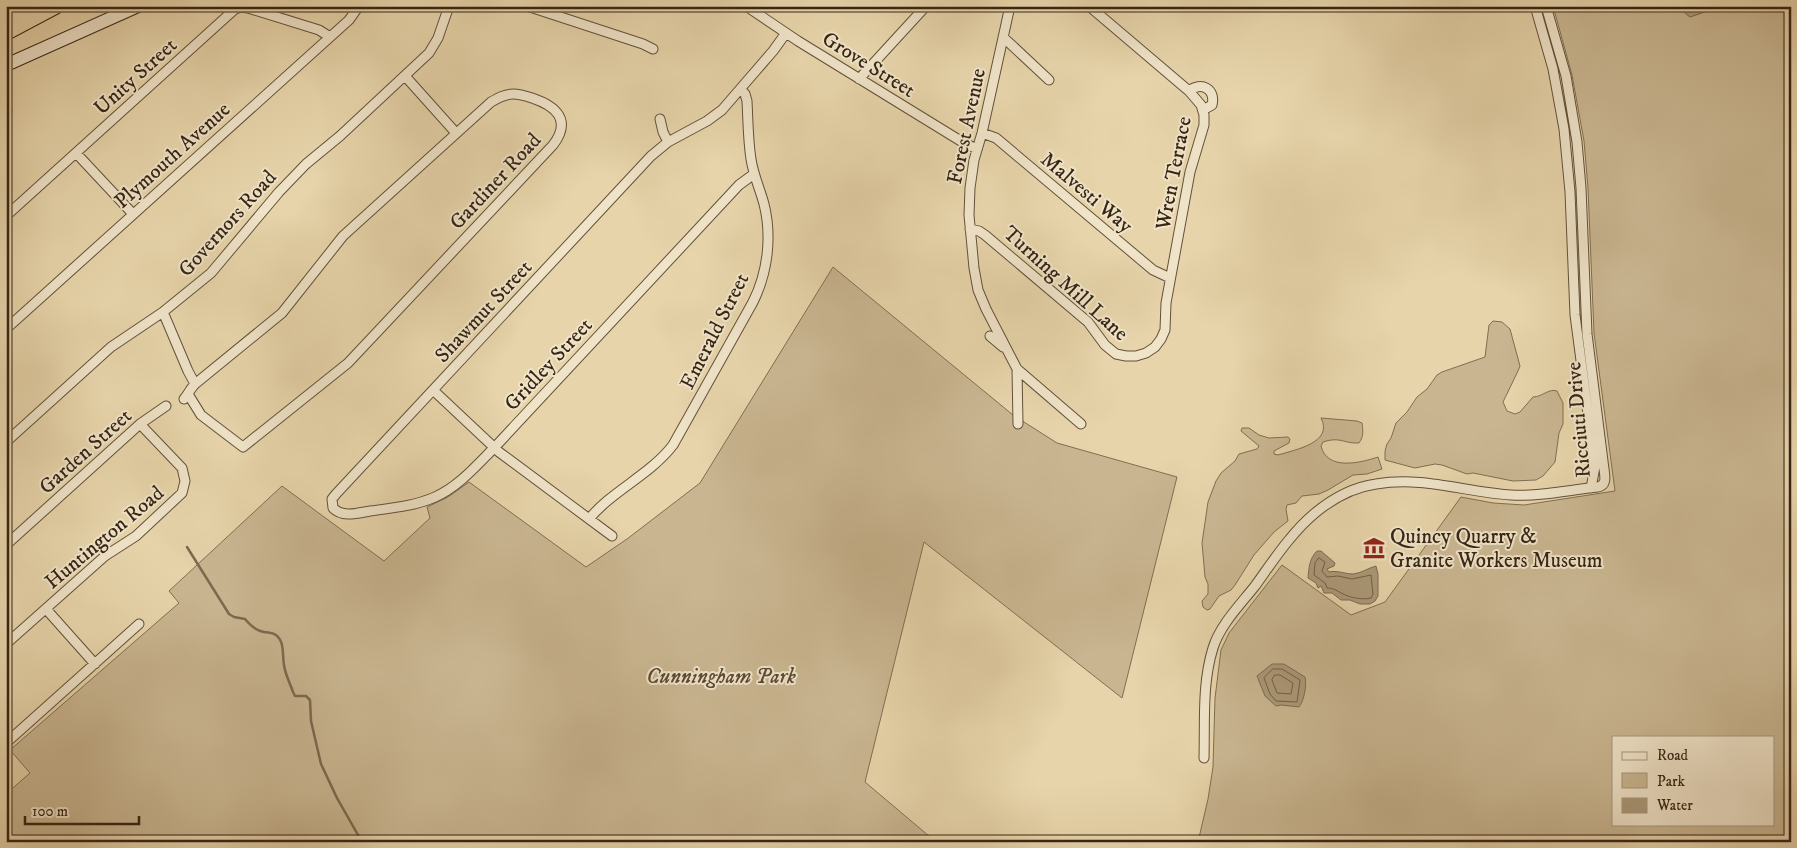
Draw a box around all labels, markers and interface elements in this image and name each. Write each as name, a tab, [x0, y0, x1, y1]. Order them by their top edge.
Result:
street label: Grove Street	[817, 26, 920, 104]
street label: Unity Street	[89, 32, 183, 121]
street label: Forest Avenue	[942, 66, 992, 186]
street label: Plymouth Avenue	[109, 97, 236, 215]
street label: Wren Terrace	[1150, 114, 1198, 233]
street label: Gardiner Road	[444, 128, 547, 235]
street label: Malvesti Way	[1035, 147, 1139, 240]
street label: Governors Road	[173, 165, 283, 282]
street label: Turning Mill Lane	[997, 221, 1134, 347]
street label: Shawmut Street	[430, 255, 538, 368]
street label: Emerald Street	[674, 269, 755, 394]
street label: Gridley Street	[499, 313, 598, 417]
street label: Ricciuti Drive	[1561, 361, 1597, 479]
street label: Garden Street	[34, 403, 138, 500]
street label: Huntington Road	[40, 480, 170, 595]
place label: Quincy Quarry & Granite Workers Museum	[1390, 524, 1603, 574]
museum icon: Quincy Quarry & Granite Workers Museum	[1361, 535, 1387, 561]
park label: Cunningham Park	[646, 664, 796, 690]
legend	[1612, 736, 1774, 826]
text: Road	[1657, 746, 1689, 765]
text: Park	[1657, 772, 1686, 791]
scale bar	[25, 793, 139, 825]
text: Water	[1656, 796, 1693, 815]
text: 100 m	[32, 802, 68, 821]

